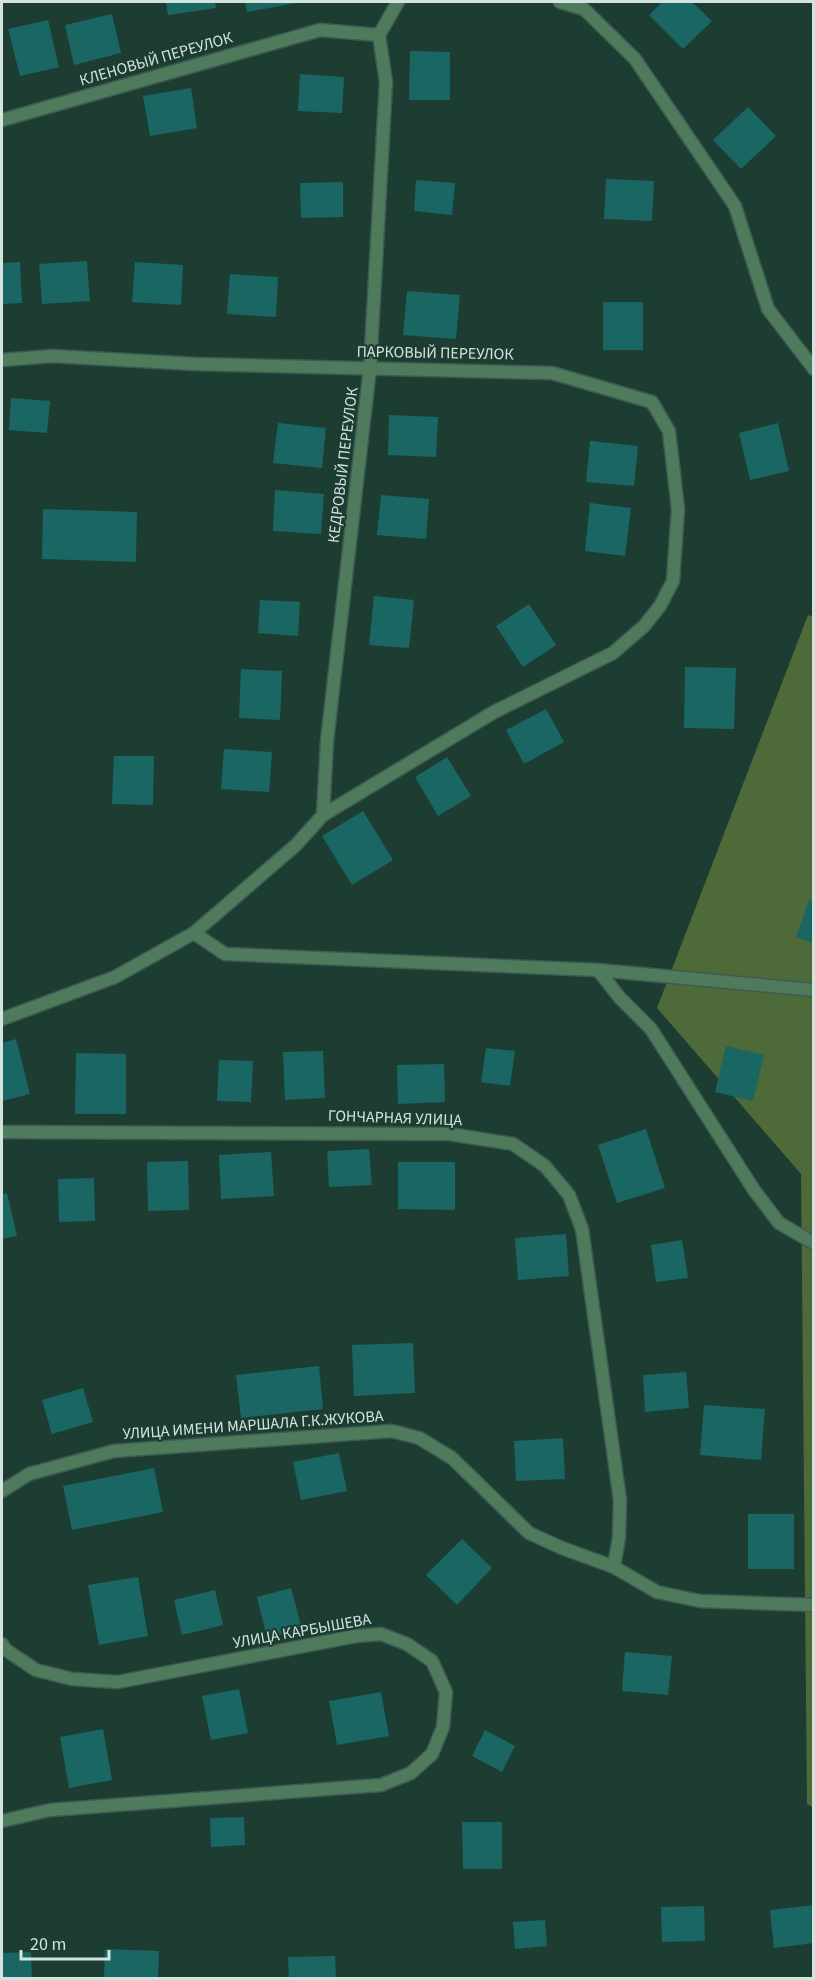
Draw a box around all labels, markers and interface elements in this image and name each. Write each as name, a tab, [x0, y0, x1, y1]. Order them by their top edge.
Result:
street label: КЛЕНОВЫЙ ПЕРЕУЛОК	[77, 26, 236, 91]
street label: ПАРКОВЫЙ ПЕРЕУЛОК	[356, 341, 514, 365]
street label: КЕДРОВЫЙ ПЕРЕУЛОК	[323, 385, 364, 544]
street label: ГОНЧАРНАЯ УЛИЦА	[328, 1105, 463, 1131]
street label: УЛИЦА ИМЕНИ МАРШАЛА Г.К.ЖУКОВА	[122, 1405, 384, 1445]
street label: УЛИЦА КАРБЫШЕВА	[231, 1608, 373, 1654]
scale bar	[21, 1923, 110, 1961]
text: 20 m	[30, 1932, 66, 1957]

